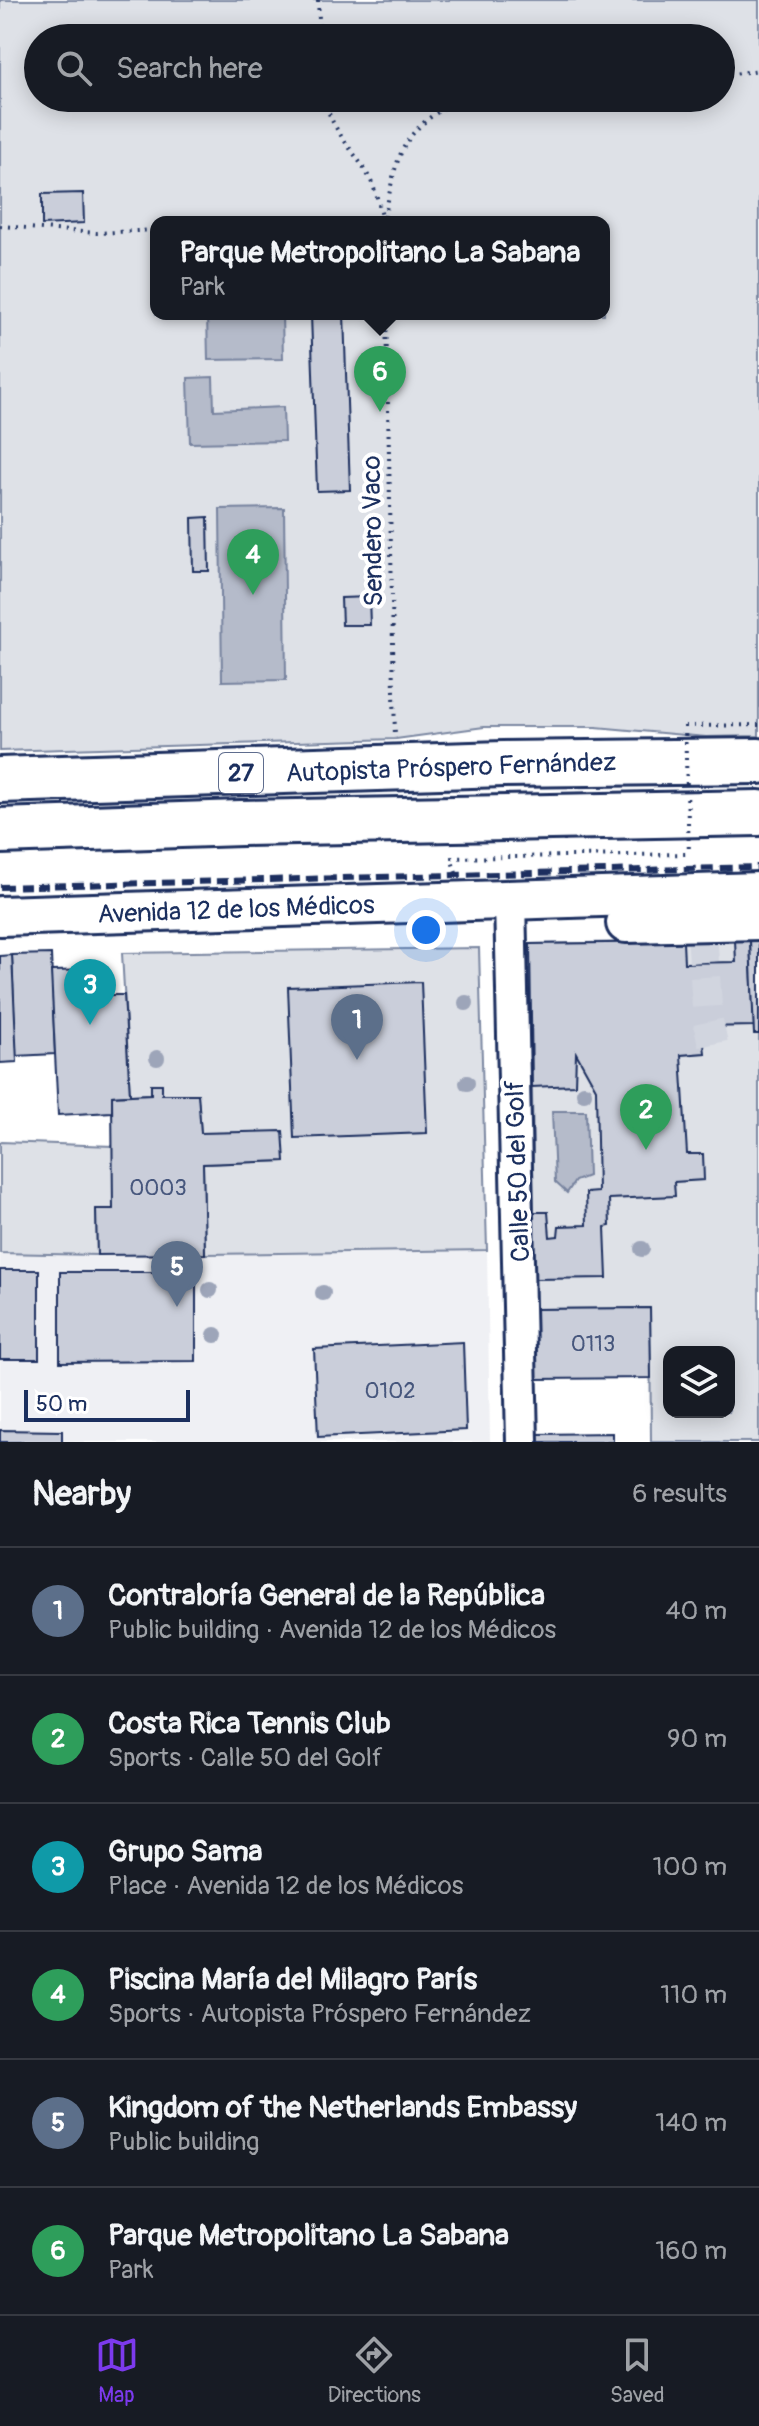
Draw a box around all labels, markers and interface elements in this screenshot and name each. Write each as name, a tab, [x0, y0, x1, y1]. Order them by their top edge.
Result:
search box	[24, 24, 735, 112]
icon: search	[52, 46, 96, 90]
text: Search here	[116, 50, 263, 87]
popup	[150, 216, 610, 320]
text: Parque Metropolitano La Sabana	[179, 234, 581, 271]
text: Park	[179, 271, 225, 303]
pin: 6	[354, 346, 406, 412]
street label: Sendero Vaco	[356, 455, 390, 607]
pin: 4	[227, 529, 279, 595]
street label: Autopista Próspero Fernández	[285, 746, 617, 790]
road number: 27	[219, 753, 263, 793]
street label: Avenida 12 de los Médicos	[97, 889, 375, 931]
your location	[406, 910, 446, 950]
pin: 3	[64, 959, 116, 1025]
pin: 1	[331, 994, 383, 1060]
street label: Calle 50 del Golf	[499, 1079, 537, 1262]
pin: 2	[620, 1084, 672, 1150]
house number: 0003	[129, 1174, 187, 1202]
pin: 5	[151, 1241, 203, 1307]
house number: 0113	[571, 1330, 615, 1358]
map controls	[663, 1346, 735, 1418]
button: layers	[663, 1346, 735, 1418]
house number: 0102	[365, 1377, 415, 1405]
scale bar	[24, 1386, 190, 1422]
text: 50 m	[36, 1390, 87, 1418]
text: Nearby	[32, 1473, 131, 1516]
text: 6 results	[632, 1478, 727, 1510]
text: Contraloría General de la República	[108, 1577, 545, 1614]
text: 1	[53, 1595, 63, 1627]
text: 40 m	[665, 1595, 727, 1627]
text: Public building · Avenida 12 de los Médicos	[108, 1614, 556, 1646]
text: Costa Rica Tennis Club	[108, 1705, 391, 1742]
text: 2	[51, 1723, 65, 1755]
text: 90 m	[667, 1723, 727, 1755]
text: Sports · Calle 50 del Golf	[108, 1742, 383, 1774]
text: Grupo Sama	[108, 1833, 263, 1870]
text: 3	[51, 1851, 65, 1883]
text: 100 m	[653, 1851, 727, 1883]
text: Place · Avenida 12 de los Médicos	[108, 1870, 463, 1902]
text: Piscina María del Milagro París	[108, 1961, 477, 1998]
text: 4	[50, 1979, 66, 2011]
text: 110 m	[660, 1979, 727, 2011]
text: Sports · Autopista Próspero Fernández	[108, 1998, 531, 2030]
text: Kingdom of the Netherlands Embassy	[108, 2089, 577, 2126]
text: 5	[51, 2107, 65, 2139]
text: 140 m	[655, 2107, 727, 2139]
text: Public building	[108, 2126, 259, 2158]
text: Parque Metropolitano La Sabana	[108, 2217, 509, 2254]
text: 6	[50, 2235, 66, 2267]
text: 160 m	[655, 2235, 727, 2267]
text: Park	[108, 2254, 154, 2286]
tab: Map	[95, 2333, 139, 2409]
tab: Directions	[328, 2333, 421, 2409]
tab: Saved	[610, 2333, 664, 2409]

